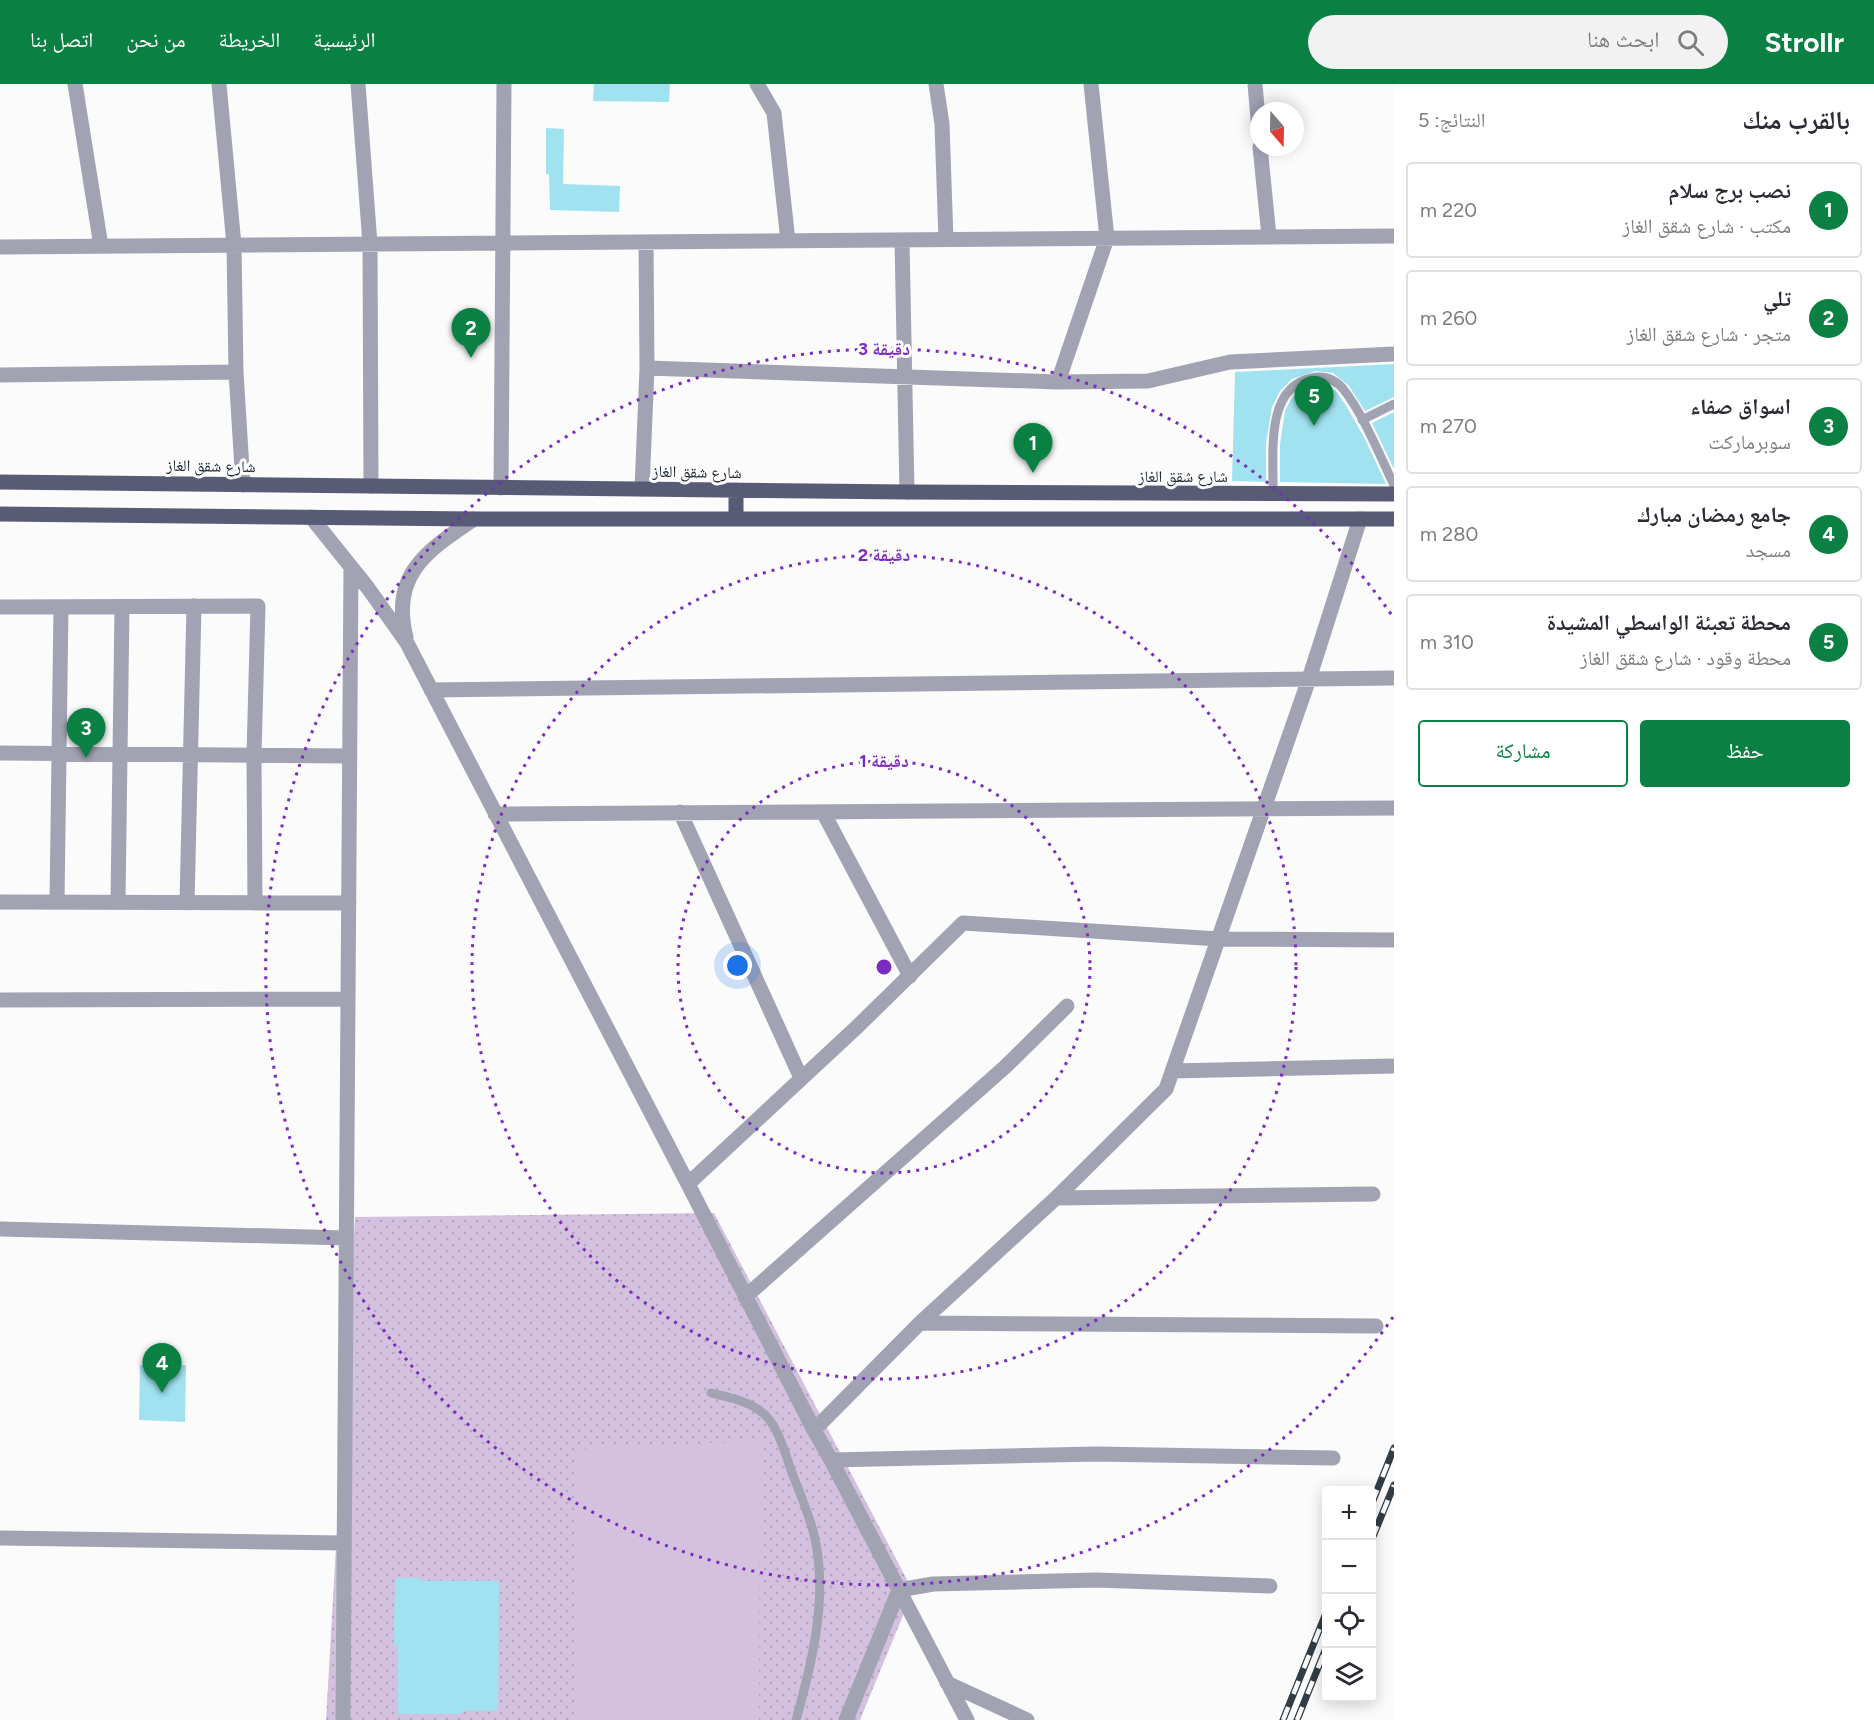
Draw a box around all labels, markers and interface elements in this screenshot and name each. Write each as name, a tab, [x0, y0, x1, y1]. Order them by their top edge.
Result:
search box	[1308, 15, 1728, 69]
text: Strollr	[1764, 25, 1844, 59]
text: ابحث هنا	[1587, 26, 1659, 53]
icon: search	[1674, 26, 1707, 59]
text: اتصل بنا	[30, 27, 93, 52]
text: من نحن	[126, 27, 185, 52]
text: الخريطة	[218, 27, 280, 52]
text: الرئيسية	[313, 27, 376, 52]
north arrow	[1250, 102, 1304, 156]
text: بالقرب منك	[1742, 104, 1850, 136]
text: النتائج: 5	[1418, 108, 1485, 132]
text: نصب برج سلام	[1668, 177, 1791, 204]
text: 220 m	[1420, 198, 1477, 222]
text: 1	[1824, 198, 1833, 222]
text: مكتب · شارع شقق الغاز	[1623, 214, 1791, 238]
text: تلي	[1763, 285, 1791, 312]
text: 260 m	[1420, 306, 1477, 330]
text: 2	[1823, 306, 1834, 330]
pin: 2	[452, 308, 490, 358]
text: متجر · شارع شقق الغاز	[1627, 322, 1791, 346]
text: 3 دقيقة	[858, 338, 910, 360]
pin: 5	[1294, 376, 1334, 426]
text: اسواق صفاء	[1690, 393, 1791, 420]
text: 270 m	[1420, 414, 1477, 438]
text: 3	[1823, 414, 1834, 438]
pin: 1	[1014, 424, 1052, 473]
text: سوبرماركت	[1708, 430, 1791, 454]
street label: شارع شقق الغاز	[165, 456, 256, 477]
street label: شارع شقق الغاز	[651, 462, 742, 483]
street label: شارع شقق الغاز	[1137, 467, 1228, 487]
text: جامع رمضان مبارك	[1637, 501, 1791, 528]
text: 280 m	[1420, 522, 1478, 546]
text: 4	[1822, 522, 1835, 546]
text: مسجد	[1746, 538, 1791, 562]
text: 2 دقيقة	[858, 544, 910, 566]
text: محطة تعبئة الواسطي المشيدة	[1547, 609, 1791, 636]
text: 310 m	[1420, 630, 1474, 654]
text: 5	[1823, 630, 1834, 654]
text: محطة وقود · شارع شقق الغاز	[1580, 646, 1791, 670]
pin: 3	[66, 708, 106, 758]
button: مشاركة	[1418, 720, 1628, 787]
button: حفظ	[1640, 720, 1850, 787]
text: 1 دقيقة	[859, 750, 909, 772]
your location	[723, 951, 752, 980]
centre of rings	[874, 957, 894, 977]
pin: 4	[142, 1344, 182, 1393]
map controls	[1322, 1486, 1376, 1702]
button: +	[1322, 1486, 1376, 1540]
button: −	[1322, 1540, 1376, 1594]
button: locate	[1322, 1594, 1376, 1648]
button: layers	[1322, 1648, 1376, 1702]

